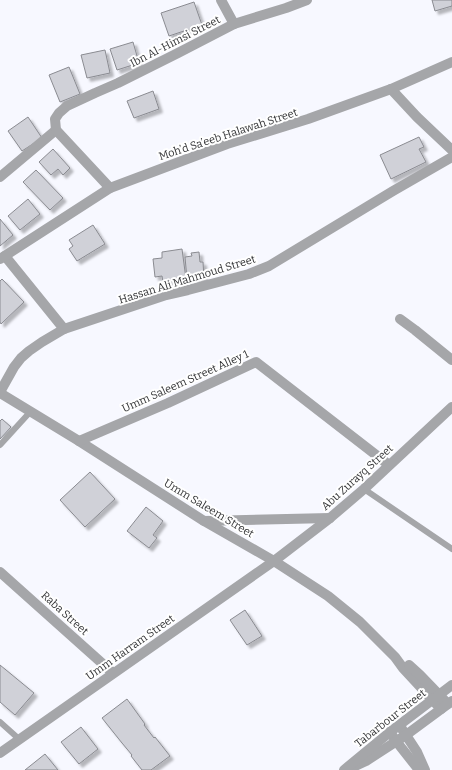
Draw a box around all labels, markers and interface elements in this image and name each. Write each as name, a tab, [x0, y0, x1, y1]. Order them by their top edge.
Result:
street label: Ibn Al-Himsi Street	[128, 13, 223, 70]
street label: Moh’d Sa’eeb Halawah Street	[157, 106, 299, 163]
street label: Hassan Ali Mahmoud Street	[117, 252, 257, 307]
street label: Umm Saleem Street Alley 1	[120, 347, 251, 415]
street label: Abu Zurayq Street	[319, 442, 396, 513]
street label: Umm Saleem Street	[161, 476, 256, 540]
street label: Raba Street	[38, 589, 91, 638]
street label: Umm Harram Street	[84, 612, 177, 683]
street label: Tabarbour Street	[352, 687, 428, 750]

